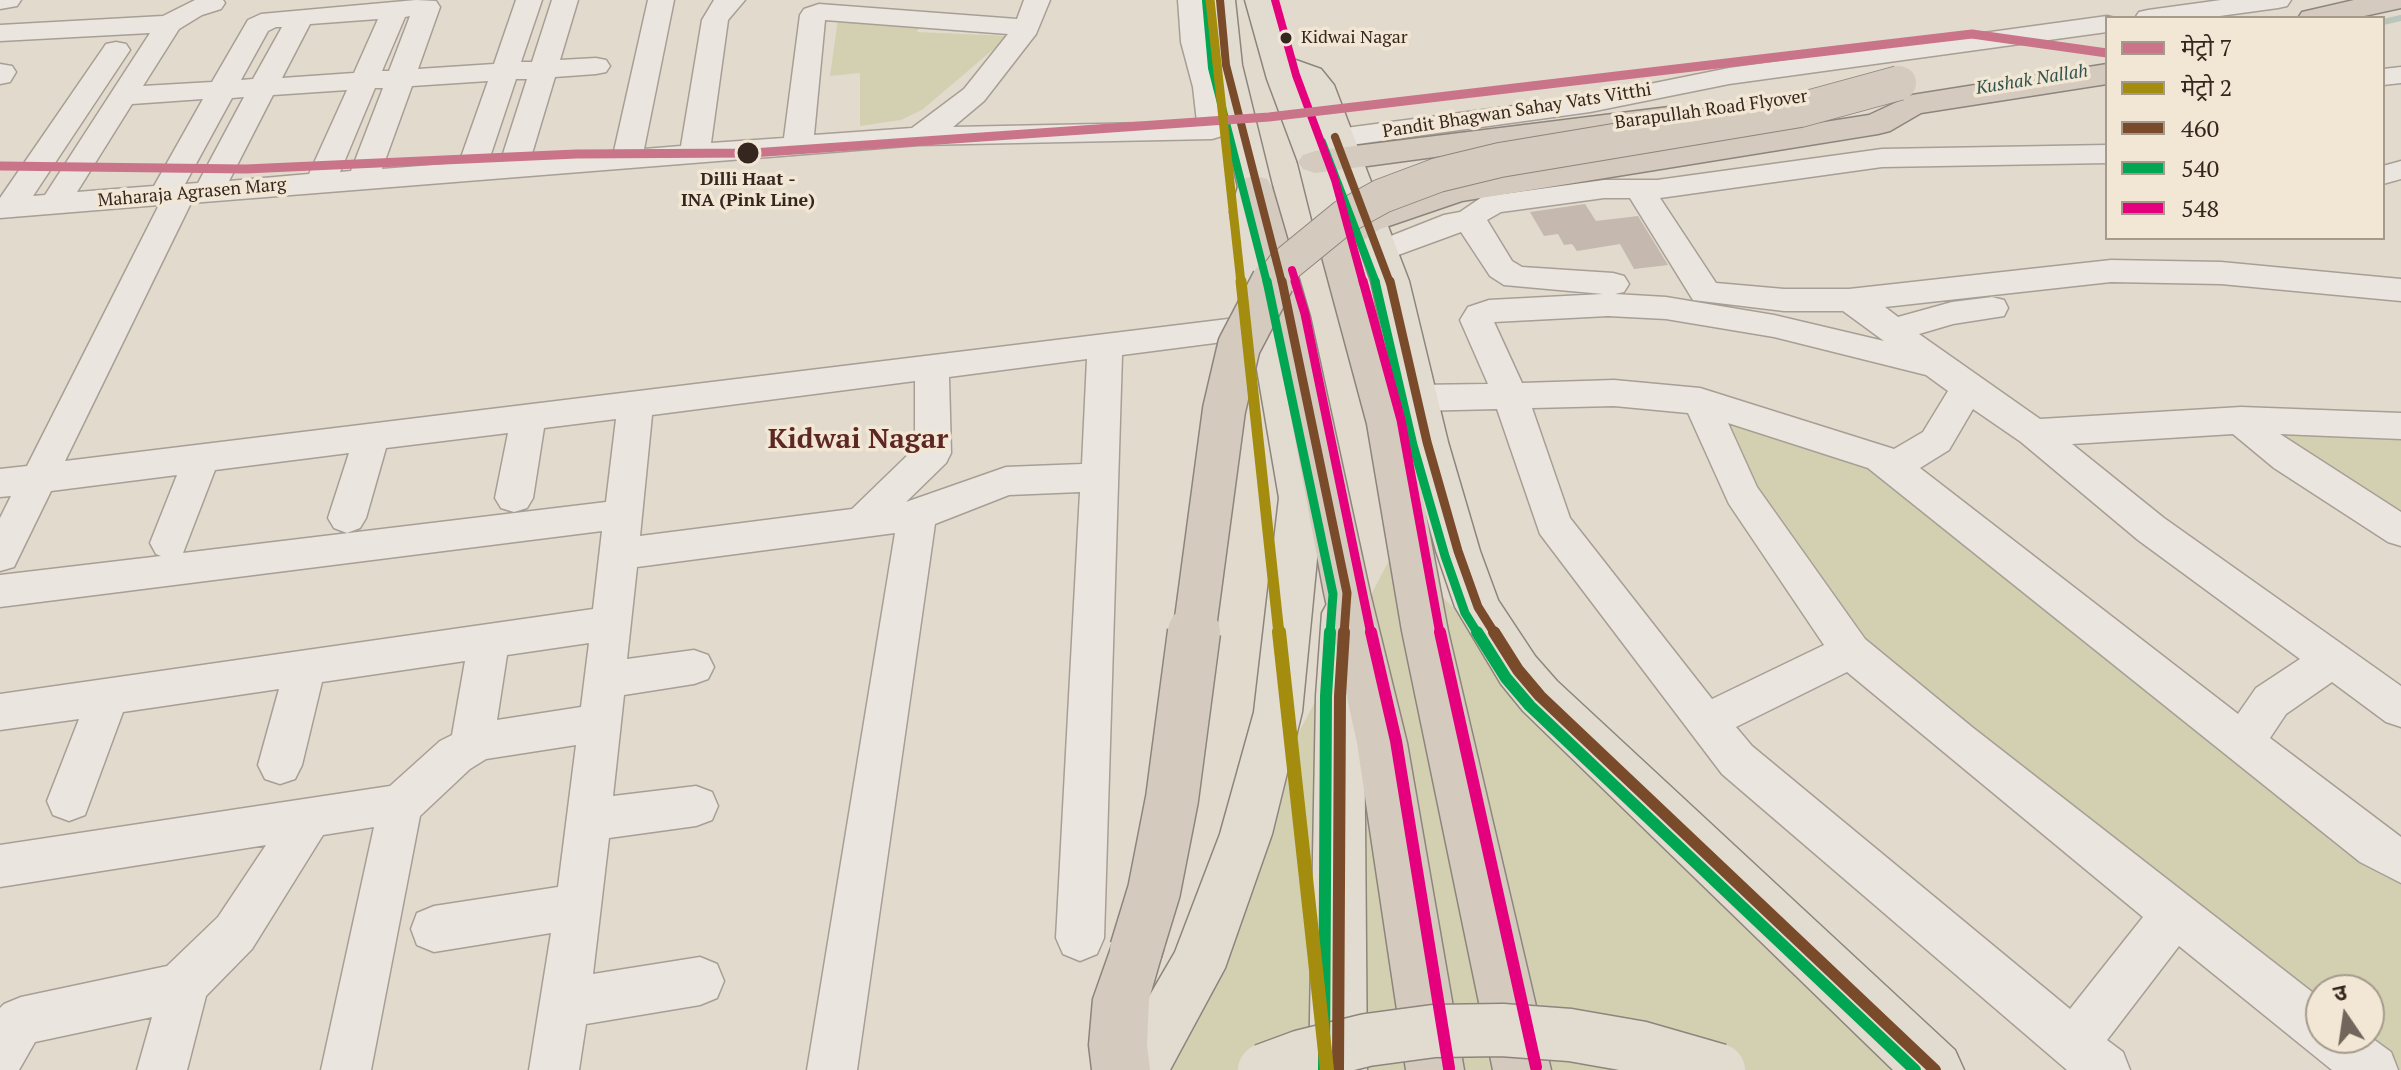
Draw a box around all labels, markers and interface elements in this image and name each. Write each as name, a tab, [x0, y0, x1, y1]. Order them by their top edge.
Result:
legend	[2105, 16, 2385, 240]
place label: Kidwai Nagar	[1301, 27, 1408, 49]
marker: Kidwai Nagar	[1278, 30, 1294, 46]
text: मेट्रो 7	[2181, 31, 2232, 63]
water label: Kushak Nallah	[1975, 61, 2089, 99]
text: मेट्रो 2	[2181, 71, 2232, 103]
street label: Pandit Bhagwan Sahay Vats Vitthi	[1381, 79, 1653, 143]
street label: Barapullah Road Flyover	[1613, 86, 1809, 134]
text: 460	[2181, 112, 2219, 144]
marker: Dilli Haat - INA (Pink Line)	[735, 140, 761, 166]
text: 540	[2181, 152, 2219, 184]
place label: Dilli Haat - INA (Pink Line)	[681, 169, 815, 212]
street label: Maharaja Agrasen Marg	[97, 174, 287, 212]
text: 548	[2181, 192, 2219, 224]
district label: Kidwai Nagar	[768, 423, 948, 457]
north arrow	[2305, 974, 2385, 1054]
text: उ	[2330, 977, 2349, 1008]

